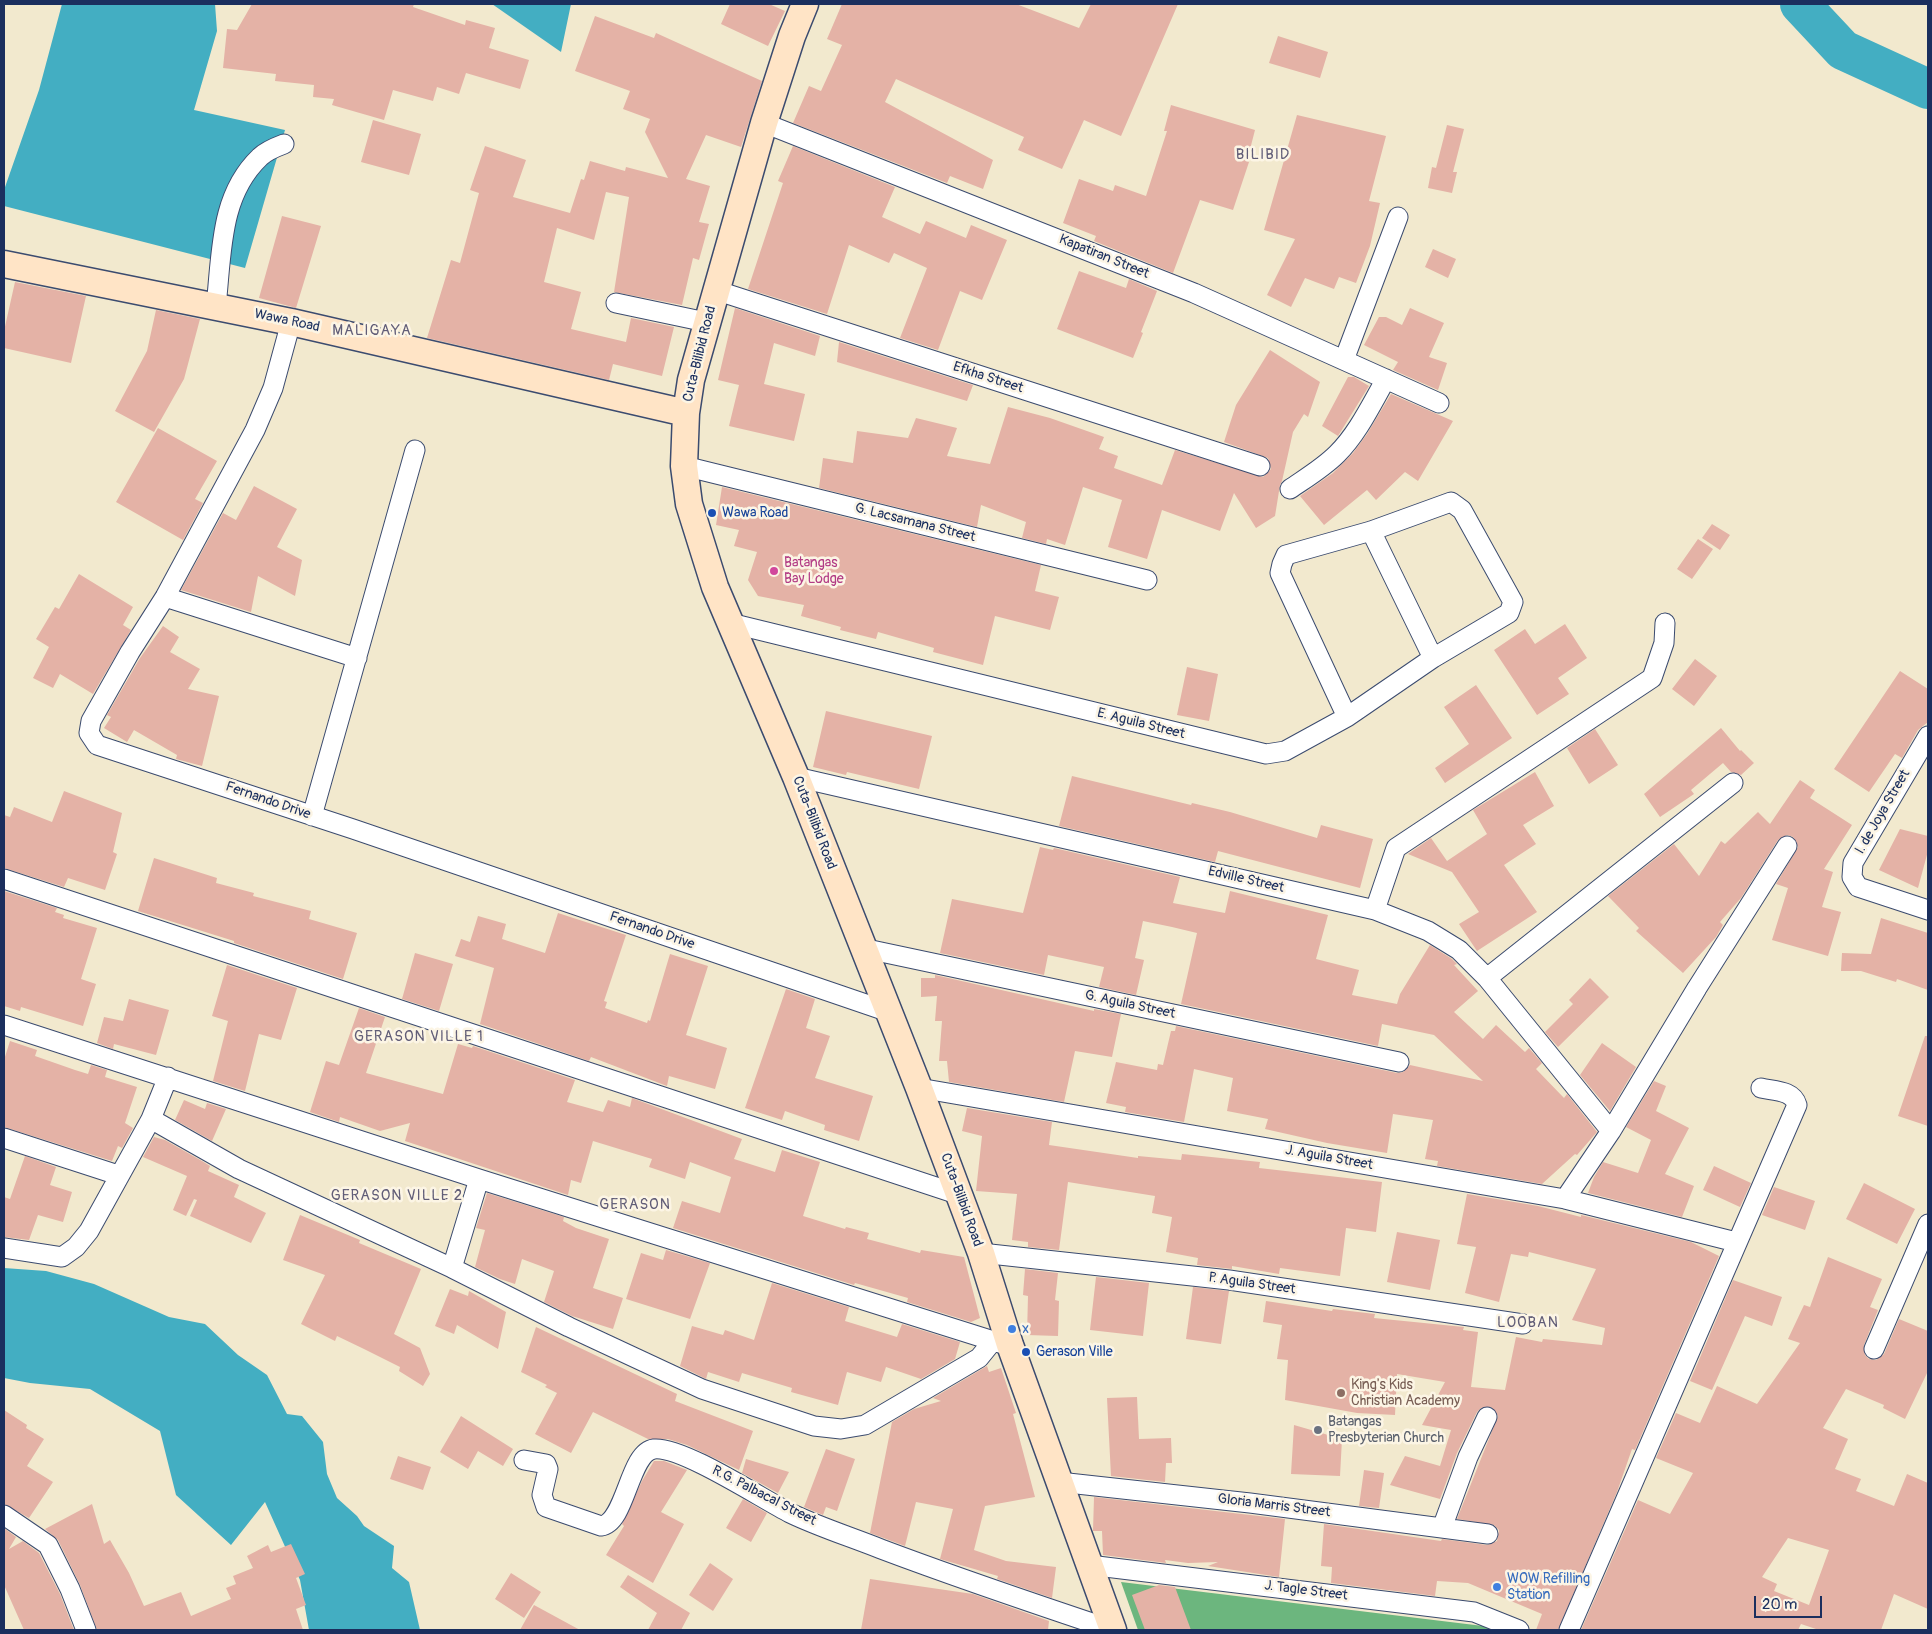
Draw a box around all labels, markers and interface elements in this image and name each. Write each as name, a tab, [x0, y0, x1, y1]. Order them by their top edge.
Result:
district label: BILIBID	[1235, 146, 1291, 164]
street label: Kapatiran Street	[1056, 231, 1152, 283]
street label: Cuta-Bilibid Road	[680, 304, 720, 404]
street label: Wawa Road	[253, 306, 321, 336]
district label: MALIGAYA	[331, 322, 413, 340]
street label: Efkha Street	[951, 359, 1025, 397]
street label: G. Lacsamana Street	[853, 500, 977, 546]
place label: Wawa Road	[722, 505, 788, 521]
marker: Wawa Road	[706, 507, 718, 519]
place label: Batangas Bay Lodge	[784, 555, 844, 588]
marker: Batangas Bay Lodge	[768, 565, 780, 577]
street label: E. Aguila Street	[1095, 705, 1187, 743]
street label: I. de Joya Street	[1852, 767, 1914, 857]
street label: Cuta-Bilibid Road	[789, 774, 839, 872]
street label: Fernando Drive	[223, 779, 313, 823]
street label: Edville Street	[1206, 863, 1286, 897]
street label: Fernando Drive	[607, 909, 697, 953]
street label: G. Aguila Street	[1083, 987, 1177, 1023]
district label: GERASON VILLE 1	[352, 1028, 486, 1046]
street label: J. Aguila Street	[1284, 1142, 1374, 1174]
street label: Cuta-Bilibid Road	[936, 1151, 986, 1249]
district label: GERASON VILLE 2	[329, 1187, 465, 1205]
district label: GERASON	[598, 1196, 672, 1214]
street label: P. Aguila Street	[1207, 1270, 1297, 1298]
district label: LOOBAN	[1496, 1314, 1560, 1332]
place label: x	[1022, 1321, 1029, 1337]
marker: x	[1006, 1323, 1018, 1335]
place label: Gerason Ville	[1036, 1344, 1113, 1360]
marker: Gerason Ville	[1020, 1346, 1032, 1358]
place label: King's Kids Christian Academy	[1351, 1377, 1460, 1410]
marker: King's Kids Christian Academy	[1335, 1387, 1347, 1399]
place label: Batangas Presbyterian Church	[1328, 1414, 1444, 1446]
marker: Batangas Presbyterian Church	[1312, 1424, 1324, 1436]
street label: R.G. Palbacal Street	[709, 1462, 819, 1530]
street label: Gloria Marris Street	[1217, 1491, 1331, 1521]
place label: WOW Refilling Station	[1507, 1571, 1590, 1604]
street label: J. Tagle Street	[1263, 1578, 1349, 1604]
marker: WOW Refilling Station	[1491, 1581, 1503, 1593]
scale bar	[1757, 1586, 1824, 1618]
text: 20 m	[1762, 1595, 1797, 1614]

